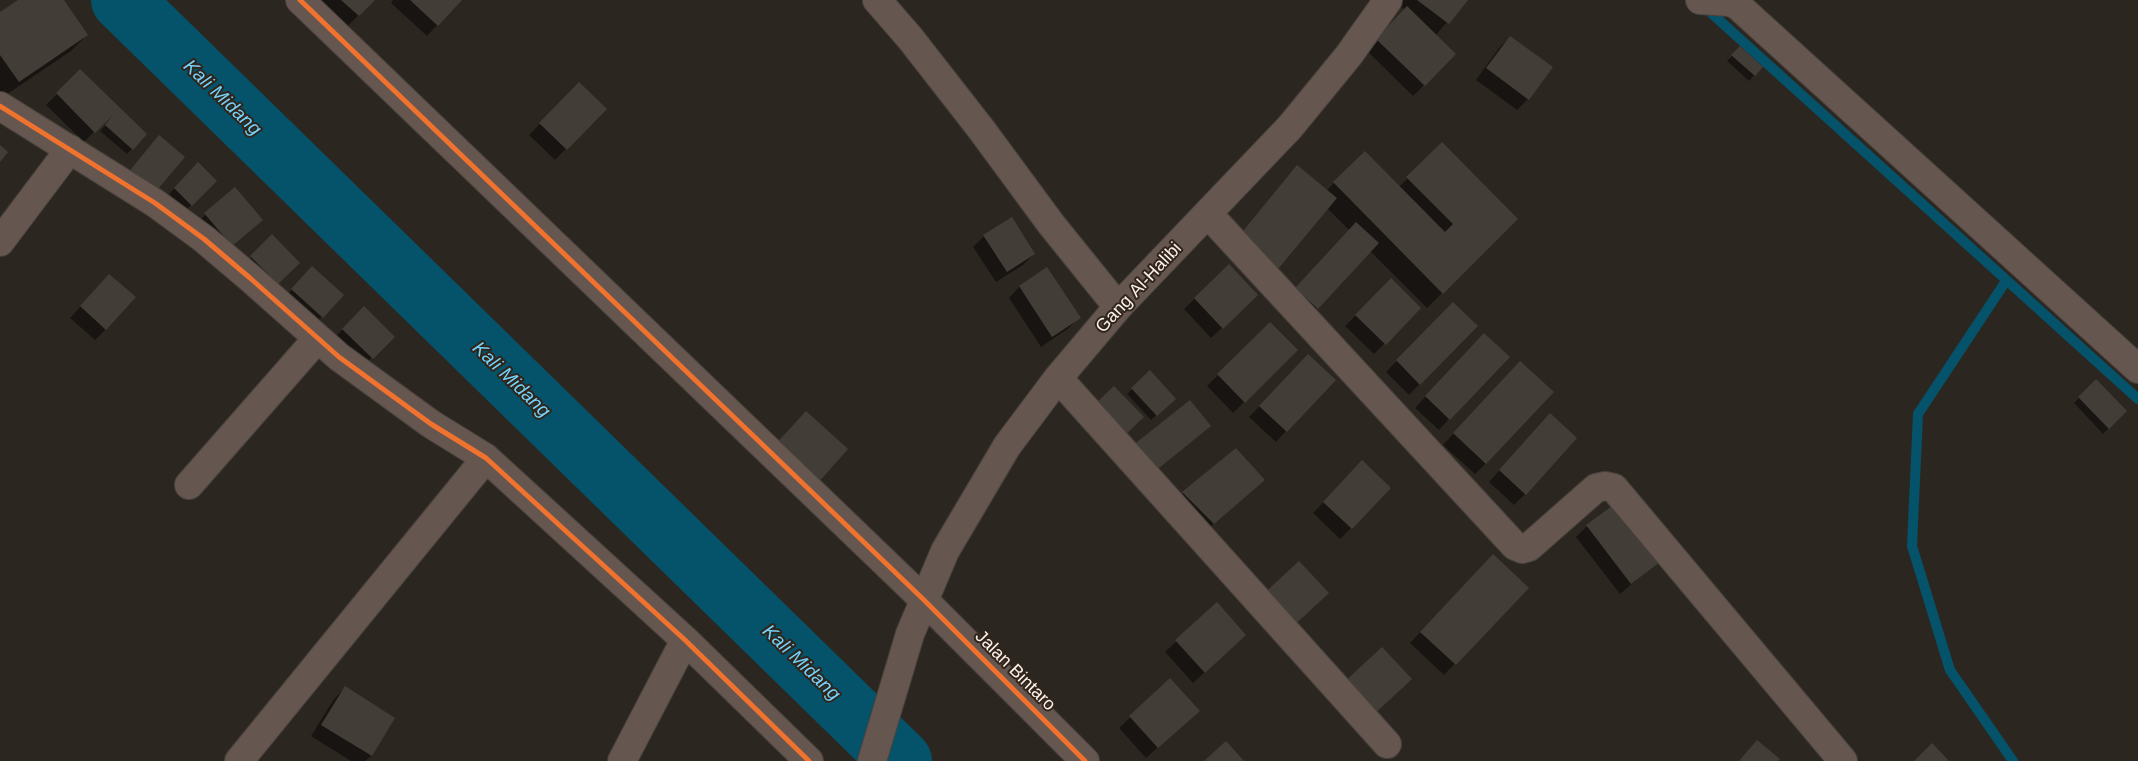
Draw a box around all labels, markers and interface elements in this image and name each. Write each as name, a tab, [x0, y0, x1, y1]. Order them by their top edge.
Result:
water label: Kali Midang	[178, 55, 266, 141]
street label: Gang Al-Halibi	[1092, 238, 1186, 338]
water label: Kali Midang	[467, 337, 555, 423]
water label: Kali Midang	[757, 620, 845, 706]
street label: Jalan Bintaro	[970, 626, 1060, 716]

